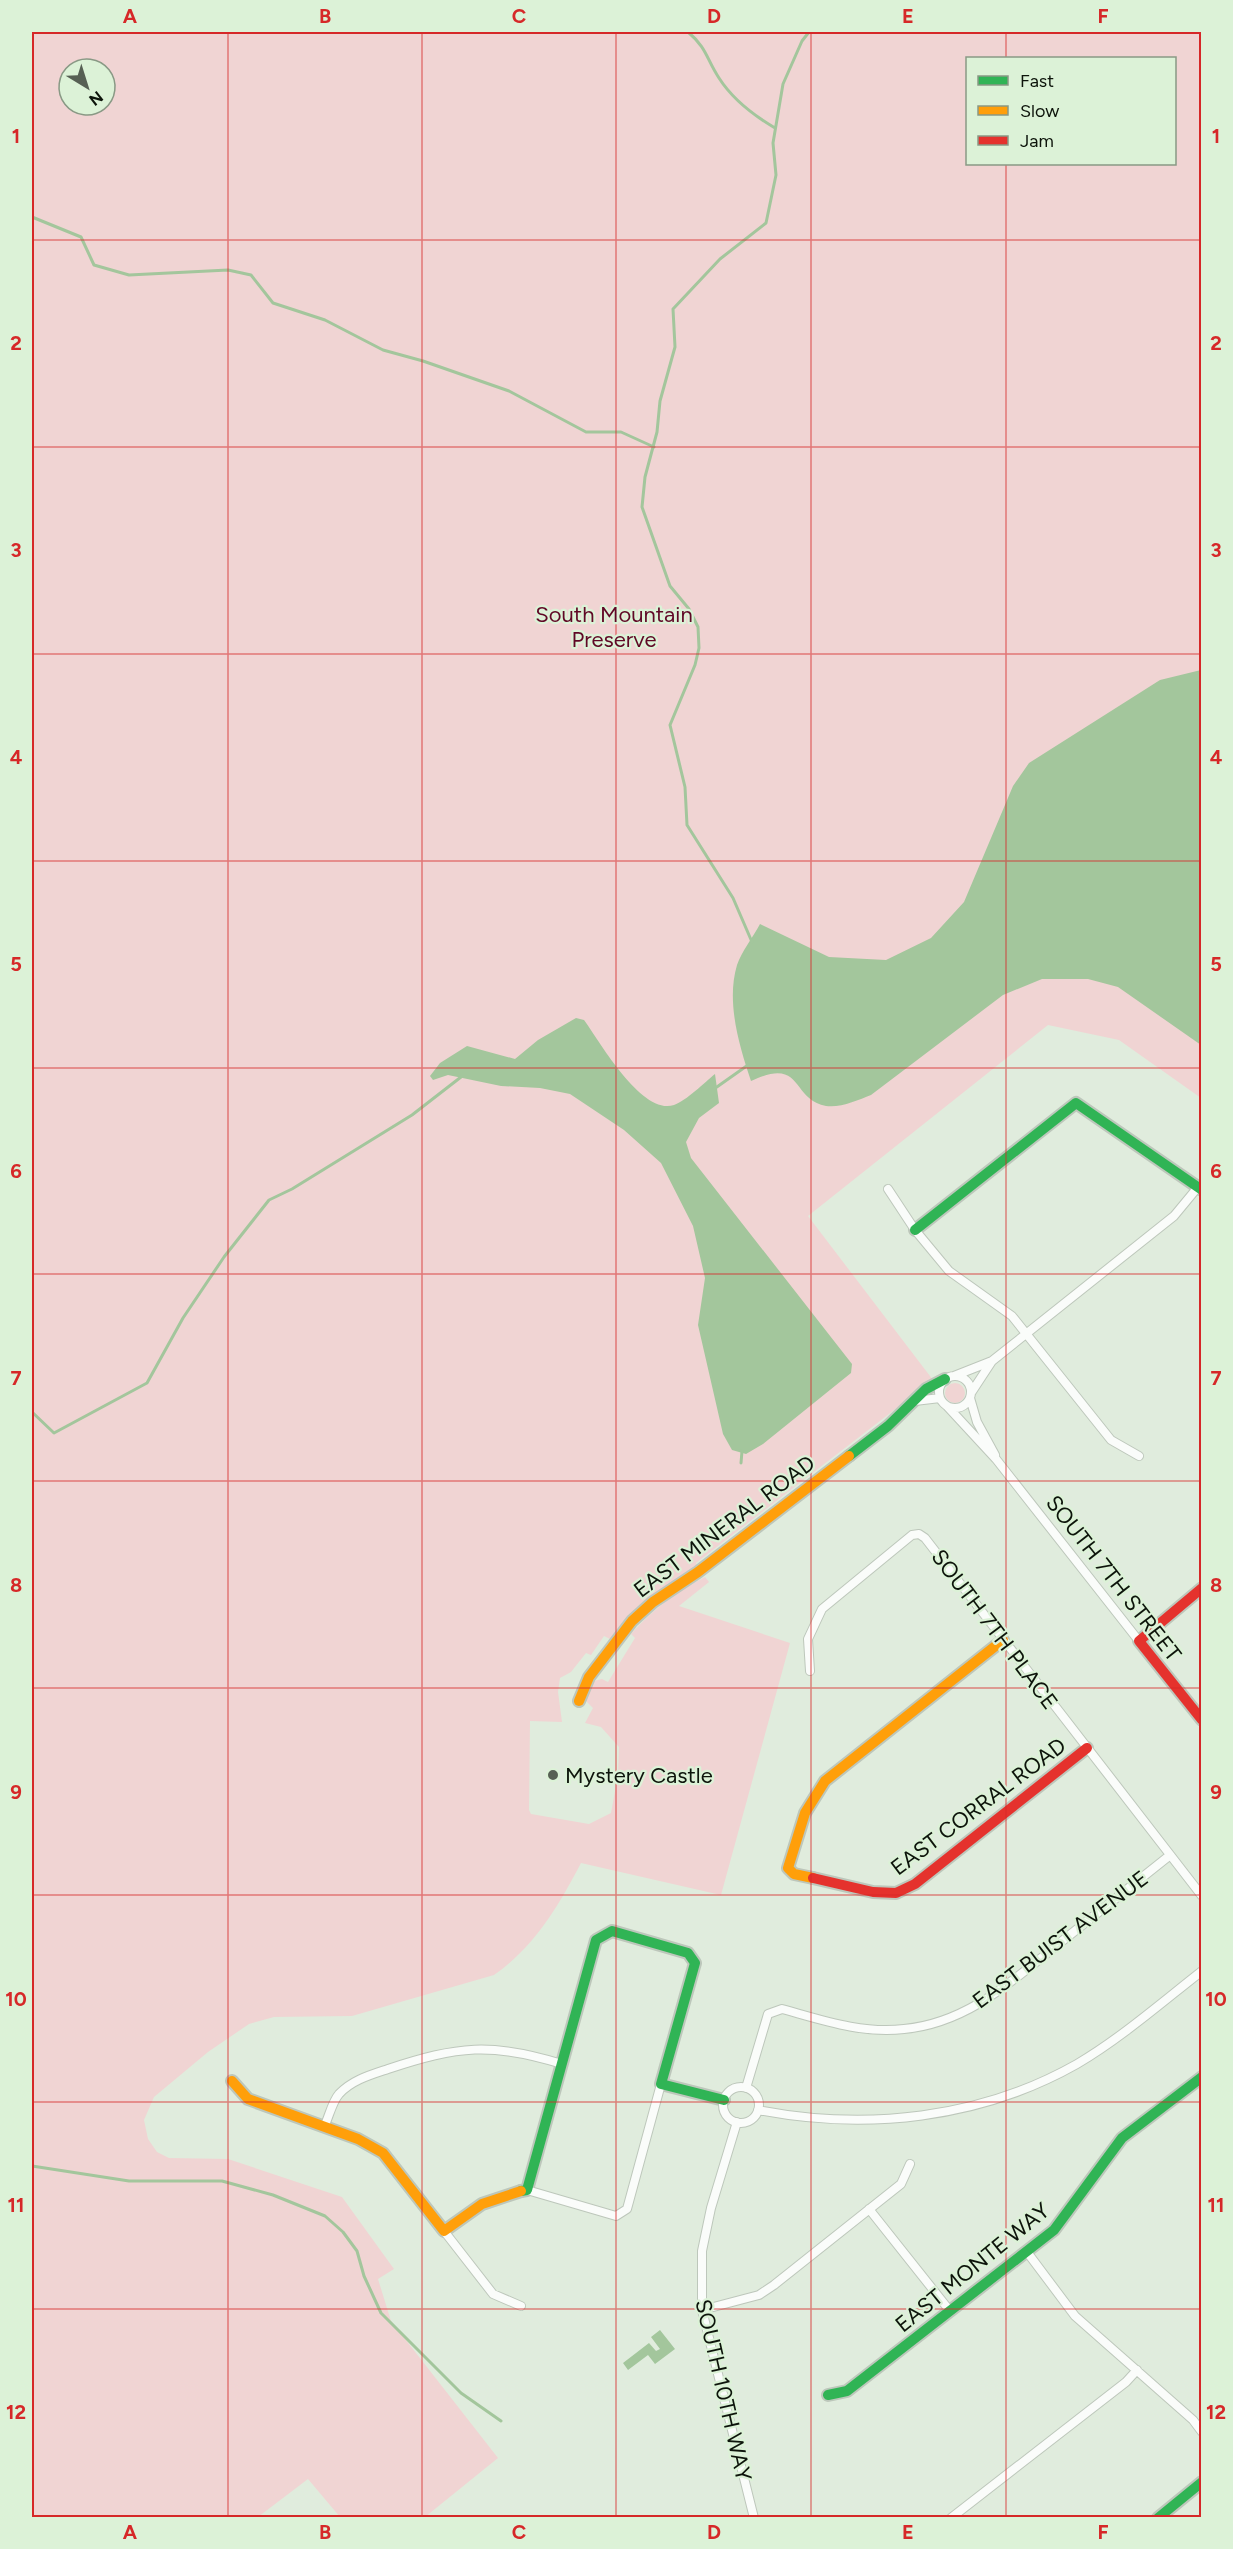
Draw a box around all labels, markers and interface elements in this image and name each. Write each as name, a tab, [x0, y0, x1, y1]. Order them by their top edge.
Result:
text: A	[123, 4, 138, 28]
text: B	[319, 4, 331, 28]
text: C	[512, 4, 526, 28]
text: D	[707, 4, 721, 28]
text: E	[902, 4, 914, 28]
text: F	[1097, 4, 1109, 28]
north arrow	[57, 57, 117, 117]
legend	[966, 57, 1176, 165]
text: Fast	[1020, 70, 1054, 92]
text: N	[85, 87, 107, 110]
text: Slow	[1020, 100, 1059, 122]
text: 1	[12, 124, 20, 148]
text: 1	[1212, 124, 1220, 148]
text: Jam	[1020, 130, 1054, 152]
text: 2	[10, 331, 22, 355]
text: 2	[1210, 331, 1222, 355]
text: 3	[10, 538, 22, 562]
text: 3	[1210, 538, 1222, 562]
park label: South Mountain Preserve	[535, 601, 693, 653]
text: 4	[10, 745, 23, 769]
text: 4	[1210, 745, 1223, 769]
text: 5	[10, 952, 22, 976]
text: 5	[1210, 952, 1222, 976]
text: 6	[10, 1159, 22, 1183]
text: 6	[1210, 1159, 1222, 1183]
text: 7	[10, 1366, 22, 1390]
text: 7	[1210, 1366, 1222, 1390]
street label: EAST MINERAL ROAD	[628, 1449, 820, 1603]
street label: SOUTH 7TH STREET	[1040, 1490, 1187, 1667]
street label: SOUTH 7TH PLACE	[926, 1544, 1064, 1715]
text: 8	[10, 1573, 22, 1597]
text: 8	[1210, 1573, 1222, 1597]
street label: EAST CORRAL ROAD	[885, 1732, 1071, 1881]
place label: Mystery Castle	[565, 1762, 713, 1789]
marker: Mystery Castle	[546, 1768, 560, 1782]
text: 9	[10, 1780, 22, 1804]
text: 9	[1210, 1780, 1222, 1804]
street label: EAST BUIST AVENUE	[967, 1865, 1153, 2014]
text: 10	[5, 1987, 27, 2011]
text: 10	[1205, 1987, 1227, 2011]
text: 11	[8, 2193, 24, 2217]
text: 11	[1208, 2193, 1224, 2217]
street label: EAST MONTE WAY	[890, 2196, 1055, 2338]
street label: SOUTH 10TH WAY	[689, 2297, 758, 2484]
text: 12	[6, 2400, 26, 2424]
text: 12	[1206, 2400, 1226, 2424]
text: A	[123, 2520, 138, 2544]
text: B	[319, 2520, 331, 2544]
text: C	[512, 2520, 526, 2544]
text: D	[707, 2520, 721, 2544]
text: E	[902, 2520, 914, 2544]
text: F	[1097, 2520, 1109, 2544]

